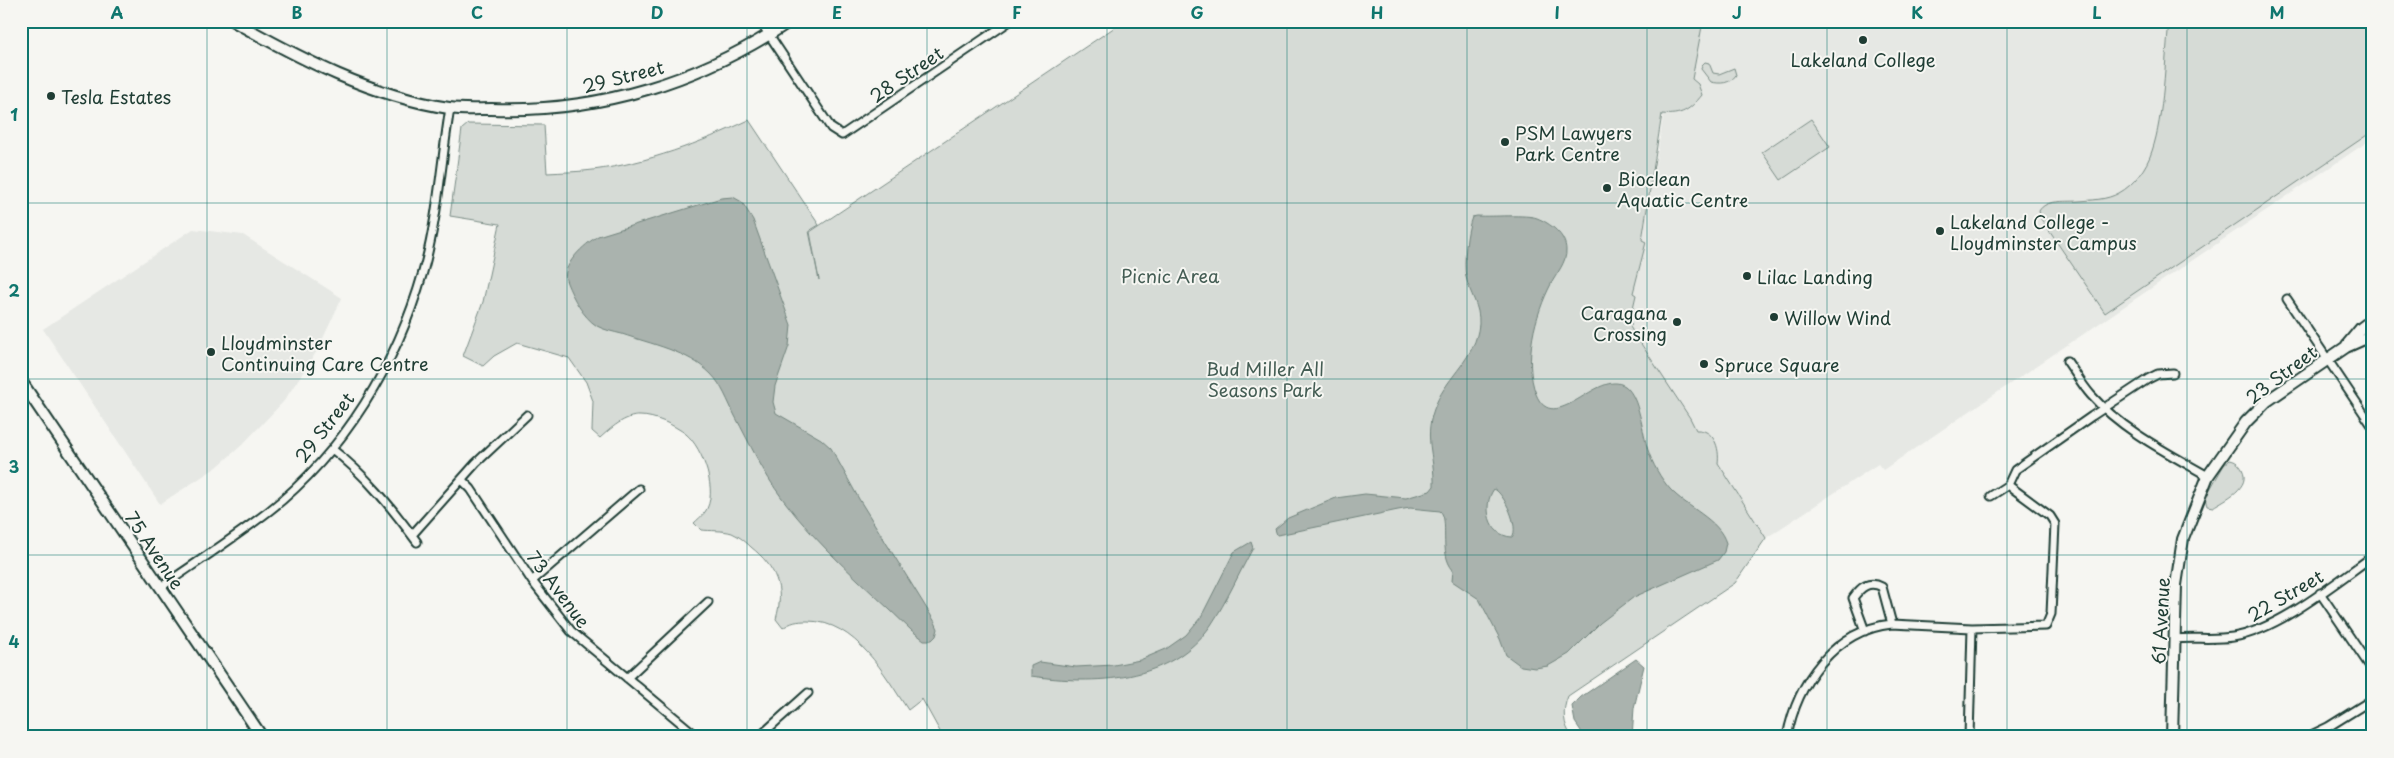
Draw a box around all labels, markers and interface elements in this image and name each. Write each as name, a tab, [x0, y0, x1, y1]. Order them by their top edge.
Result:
text: A	[111, 0, 124, 24]
text: B	[292, 0, 303, 24]
text: C	[471, 0, 483, 24]
text: D	[651, 0, 663, 24]
text: E	[832, 0, 842, 24]
text: F	[1012, 0, 1022, 24]
text: G	[1190, 0, 1204, 24]
text: H	[1371, 0, 1383, 24]
text: I	[1554, 0, 1560, 24]
text: J	[1732, 0, 1742, 24]
text: K	[1911, 0, 1923, 24]
text: L	[2092, 0, 2102, 24]
text: M	[2269, 0, 2285, 24]
marker: Lakeland College	[1857, 34, 1869, 46]
street label: 28 Street	[864, 39, 948, 109]
place label: Lakeland College	[1790, 46, 1936, 73]
street label: 29 Street	[579, 53, 667, 99]
place label: Tesla Estates	[61, 83, 171, 110]
marker: Tesla Estates	[45, 90, 57, 102]
text: 1	[10, 102, 18, 126]
place label: PSM Lawyers Park Centre	[1515, 119, 1632, 167]
marker: PSM Lawyers Park Centre	[1499, 136, 1511, 148]
place label: Bioclean Aquatic Centre	[1617, 165, 1748, 213]
marker: Bioclean Aquatic Centre	[1601, 182, 1613, 194]
place label: Lakeland College - Lloydminster Campus	[1950, 208, 2137, 256]
marker: Lakeland College - Lloydminster Campus	[1934, 225, 1946, 237]
park label: Picnic Area	[1121, 262, 1220, 289]
place label: Lilac Landing	[1757, 263, 1873, 290]
marker: Lilac Landing	[1741, 270, 1753, 282]
text: 2	[8, 278, 20, 302]
place label: Caragana Crossing	[1581, 299, 1668, 347]
place label: Willow Wind	[1784, 304, 1891, 331]
marker: Willow Wind	[1768, 311, 1780, 323]
marker: Caragana Crossing	[1671, 316, 1683, 328]
place label: Lloydminster Continuing Care Centre	[221, 329, 429, 377]
street label: 23 Street	[2240, 338, 2322, 410]
marker: Lloydminster Continuing Care Centre	[205, 346, 217, 358]
place label: Spruce Square	[1714, 351, 1840, 378]
park label: Bud Miller All Seasons Park	[1206, 355, 1324, 403]
marker: Spruce Square	[1698, 358, 1710, 370]
street label: 29 Street	[288, 386, 360, 468]
text: 3	[9, 454, 19, 478]
street label: 75 Avenue	[119, 506, 191, 595]
street label: 73 Avenue	[521, 545, 597, 633]
street label: 22 Street	[2242, 562, 2328, 628]
street label: 61 Avenue	[2144, 577, 2176, 665]
text: 4	[9, 629, 20, 653]

